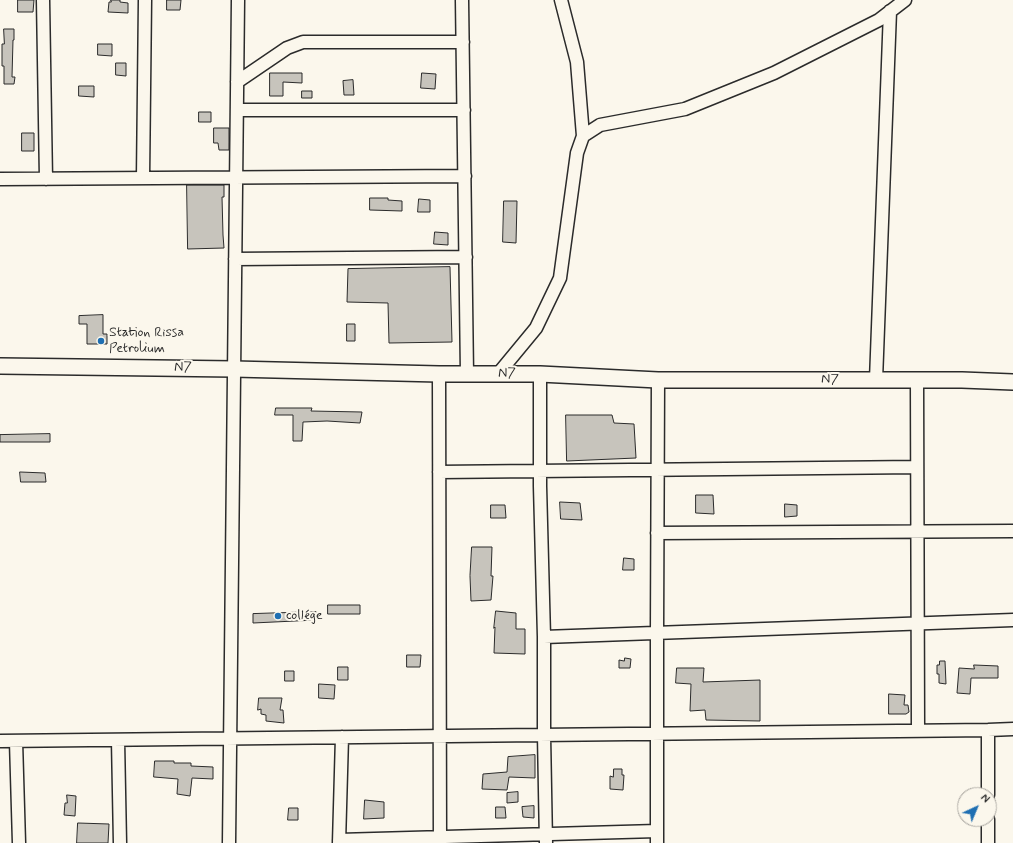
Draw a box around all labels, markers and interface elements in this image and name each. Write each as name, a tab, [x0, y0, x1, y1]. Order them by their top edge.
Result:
place label: Station Rissa Petrolium	[109, 325, 184, 358]
marker: Station Rissa Petrolium	[96, 336, 106, 346]
street label: N7	[174, 359, 192, 377]
street label: N7	[498, 365, 516, 383]
street label: N7	[821, 372, 839, 388]
place label: collége	[286, 608, 323, 624]
marker: collége	[273, 611, 283, 621]
north arrow	[957, 787, 997, 827]
text: N	[977, 792, 992, 807]

